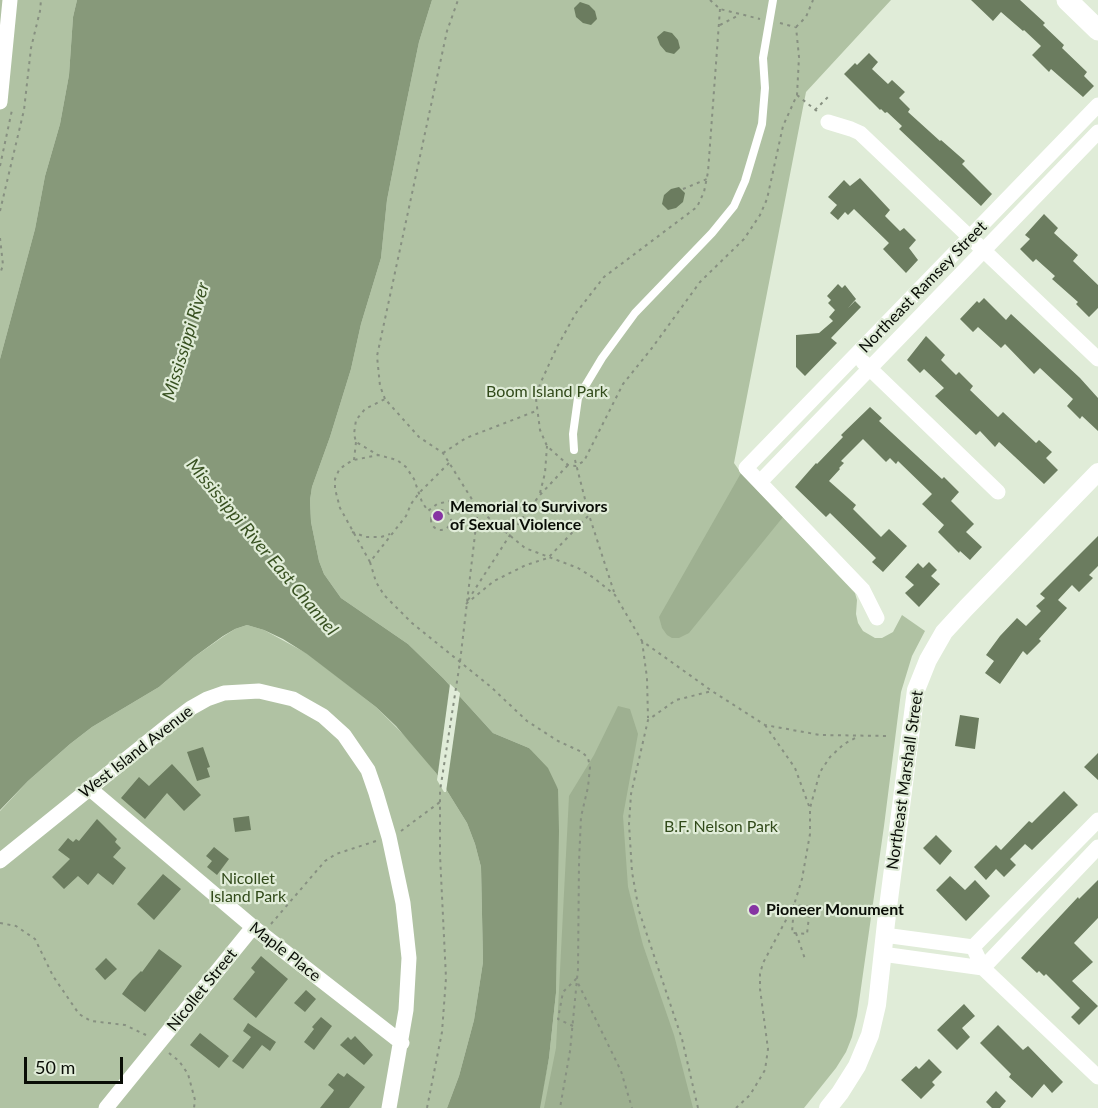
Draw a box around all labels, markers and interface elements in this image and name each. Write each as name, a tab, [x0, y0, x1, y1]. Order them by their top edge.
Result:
street label: Northeast Ramsey Street	[855, 217, 991, 357]
water label: Mississippi River	[158, 280, 214, 402]
park label: Boom Island Park	[486, 382, 608, 402]
water label: Mississippi River East Channel	[182, 454, 342, 640]
place label: Memorial to Survivors of Sexual Violence	[450, 497, 607, 535]
marker: Memorial to Survivors of Sexual Violence	[431, 509, 445, 523]
street label: Northeast Marshall Street	[883, 689, 927, 871]
street label: West Island Avenue	[75, 702, 197, 802]
park label: B.F. Nelson Park	[664, 817, 778, 837]
park label: Nicollet Island Park	[210, 869, 286, 907]
place label: Pioneer Monument	[766, 900, 904, 920]
marker: Pioneer Monument	[747, 903, 761, 917]
street label: Maple Place	[246, 918, 324, 986]
street label: Nicollet Street	[163, 945, 241, 1035]
scale bar	[27, 1045, 126, 1083]
text: 50 m	[35, 1056, 75, 1078]

